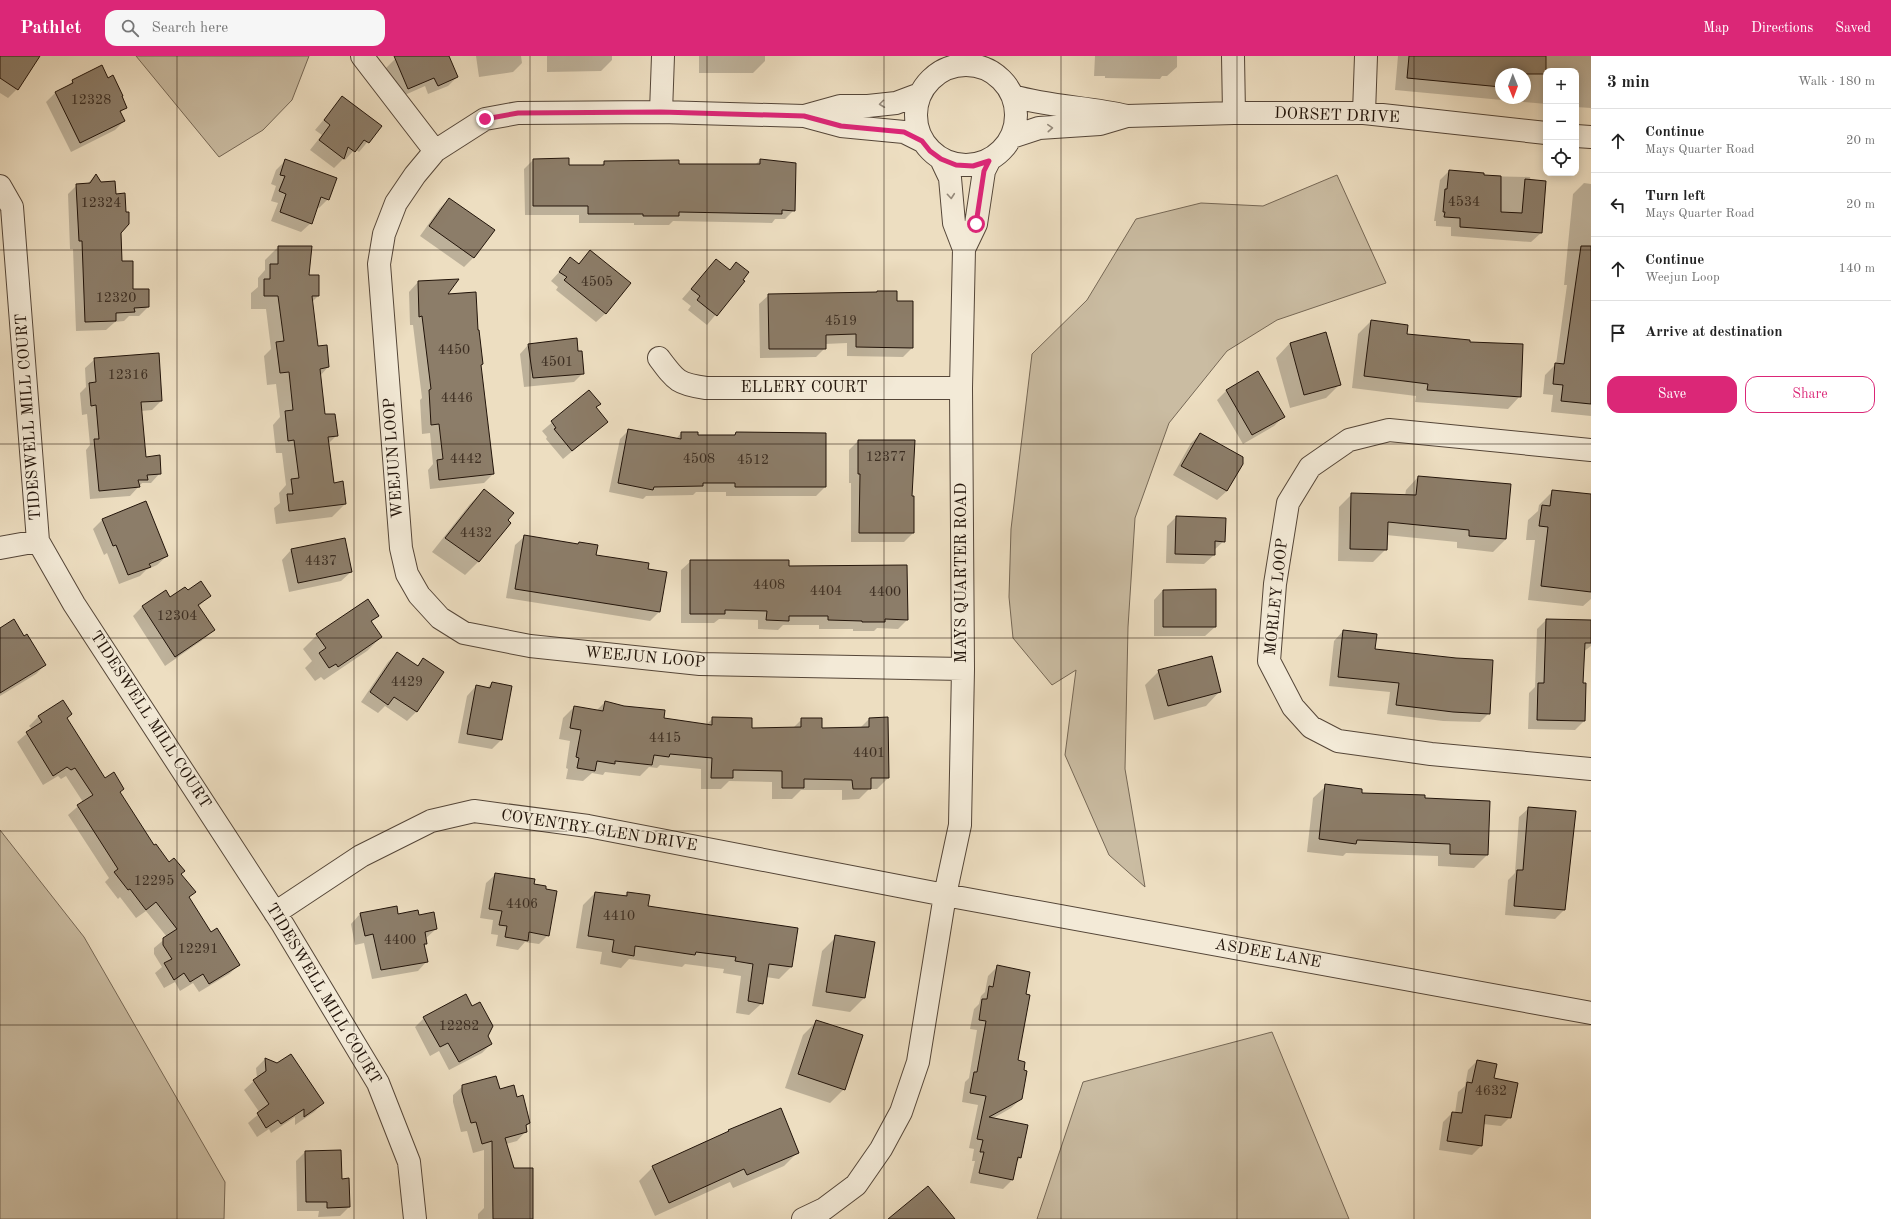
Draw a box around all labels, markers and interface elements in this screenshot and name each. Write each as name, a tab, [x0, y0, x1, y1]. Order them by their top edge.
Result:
search box	[105, 10, 385, 46]
icon: search	[119, 17, 141, 39]
text: Pathlet	[20, 19, 81, 38]
text: Search here	[151, 21, 228, 36]
text: Map	[1703, 21, 1729, 35]
text: Directions	[1751, 21, 1813, 35]
text: Saved	[1835, 21, 1871, 35]
north arrow	[1495, 68, 1531, 104]
map controls	[1543, 68, 1579, 176]
button: +	[1543, 68, 1579, 104]
text: 3 min	[1607, 74, 1650, 91]
text: Walk · 180 m	[1798, 75, 1875, 88]
house number: 12328	[71, 93, 111, 107]
one-way arrow	[879, 100, 885, 109]
button: −	[1543, 104, 1579, 140]
street label: DORSET DRIVE	[1274, 106, 1400, 126]
route end	[476, 110, 494, 128]
one-way arrow	[1047, 123, 1053, 132]
text: Continue	[1645, 125, 1704, 140]
icon: ahead	[1607, 130, 1629, 152]
text: 20 m	[1846, 134, 1875, 147]
button: locate	[1543, 140, 1579, 176]
text: Mays Quarter Road	[1645, 143, 1755, 156]
text: Turn left	[1645, 189, 1705, 204]
one-way arrow	[947, 193, 956, 199]
icon: left	[1607, 194, 1629, 216]
house number: 4534	[1448, 195, 1480, 209]
house number: 12324	[81, 196, 121, 210]
text: 20 m	[1846, 198, 1875, 211]
text: Mays Quarter Road	[1645, 207, 1755, 220]
route start	[967, 215, 985, 233]
text: Continue	[1645, 253, 1704, 268]
icon: ahead	[1607, 258, 1629, 280]
text: 140 m	[1838, 262, 1875, 275]
text: Weejun Loop	[1645, 271, 1720, 284]
house number: 4505	[581, 275, 613, 289]
house number: 12320	[96, 291, 136, 305]
street label: TIDESWELL MILL COURT	[14, 313, 44, 521]
house number: 4519	[825, 314, 857, 328]
icon: arrive	[1607, 322, 1629, 344]
text: Arrive at destination	[1645, 325, 1783, 340]
house number: 4450	[438, 343, 470, 357]
house number: 4501	[541, 355, 573, 369]
house number: 12316	[108, 368, 148, 382]
button: Save	[1607, 376, 1737, 413]
button: Share	[1745, 376, 1875, 413]
street label: ELLERY COURT	[740, 380, 868, 396]
house number: 4446	[441, 391, 473, 405]
street label: WEEJUN LOOP	[382, 397, 406, 519]
house number: 12377	[866, 450, 906, 464]
house number: 4442	[450, 452, 482, 466]
house number: 4508	[683, 452, 715, 466]
house number: 4512	[737, 453, 769, 467]
street label: MAYS QUARTER ROAD	[954, 483, 970, 663]
house number: 4432	[460, 526, 492, 540]
street label: MORLEY LOOP	[1263, 537, 1291, 656]
house number: 4437	[305, 554, 337, 568]
house number: 4408	[753, 578, 785, 592]
house number: 4404	[810, 584, 842, 598]
house number: 4400	[869, 585, 901, 599]
house number: 12304	[157, 609, 197, 623]
street label: TIDESWELL MILL COURT	[87, 629, 213, 811]
street label: WEEJUN LOOP	[584, 645, 706, 671]
house number: 4429	[391, 675, 423, 689]
house number: 4415	[649, 731, 681, 745]
house number: 4401	[853, 746, 885, 760]
street label: COVENTRY GLEN DRIVE	[500, 808, 698, 854]
house number: 12295	[134, 874, 174, 888]
house number: 4406	[506, 897, 538, 911]
street label: TIDESWELL MILL COURT	[263, 901, 383, 1087]
house number: 4410	[603, 909, 635, 923]
house number: 4400	[384, 933, 416, 947]
street label: ASDEE LANE	[1214, 937, 1322, 971]
house number: 12291	[178, 942, 218, 956]
house number: 12282	[439, 1019, 479, 1033]
house number: 4632	[1475, 1084, 1507, 1098]

